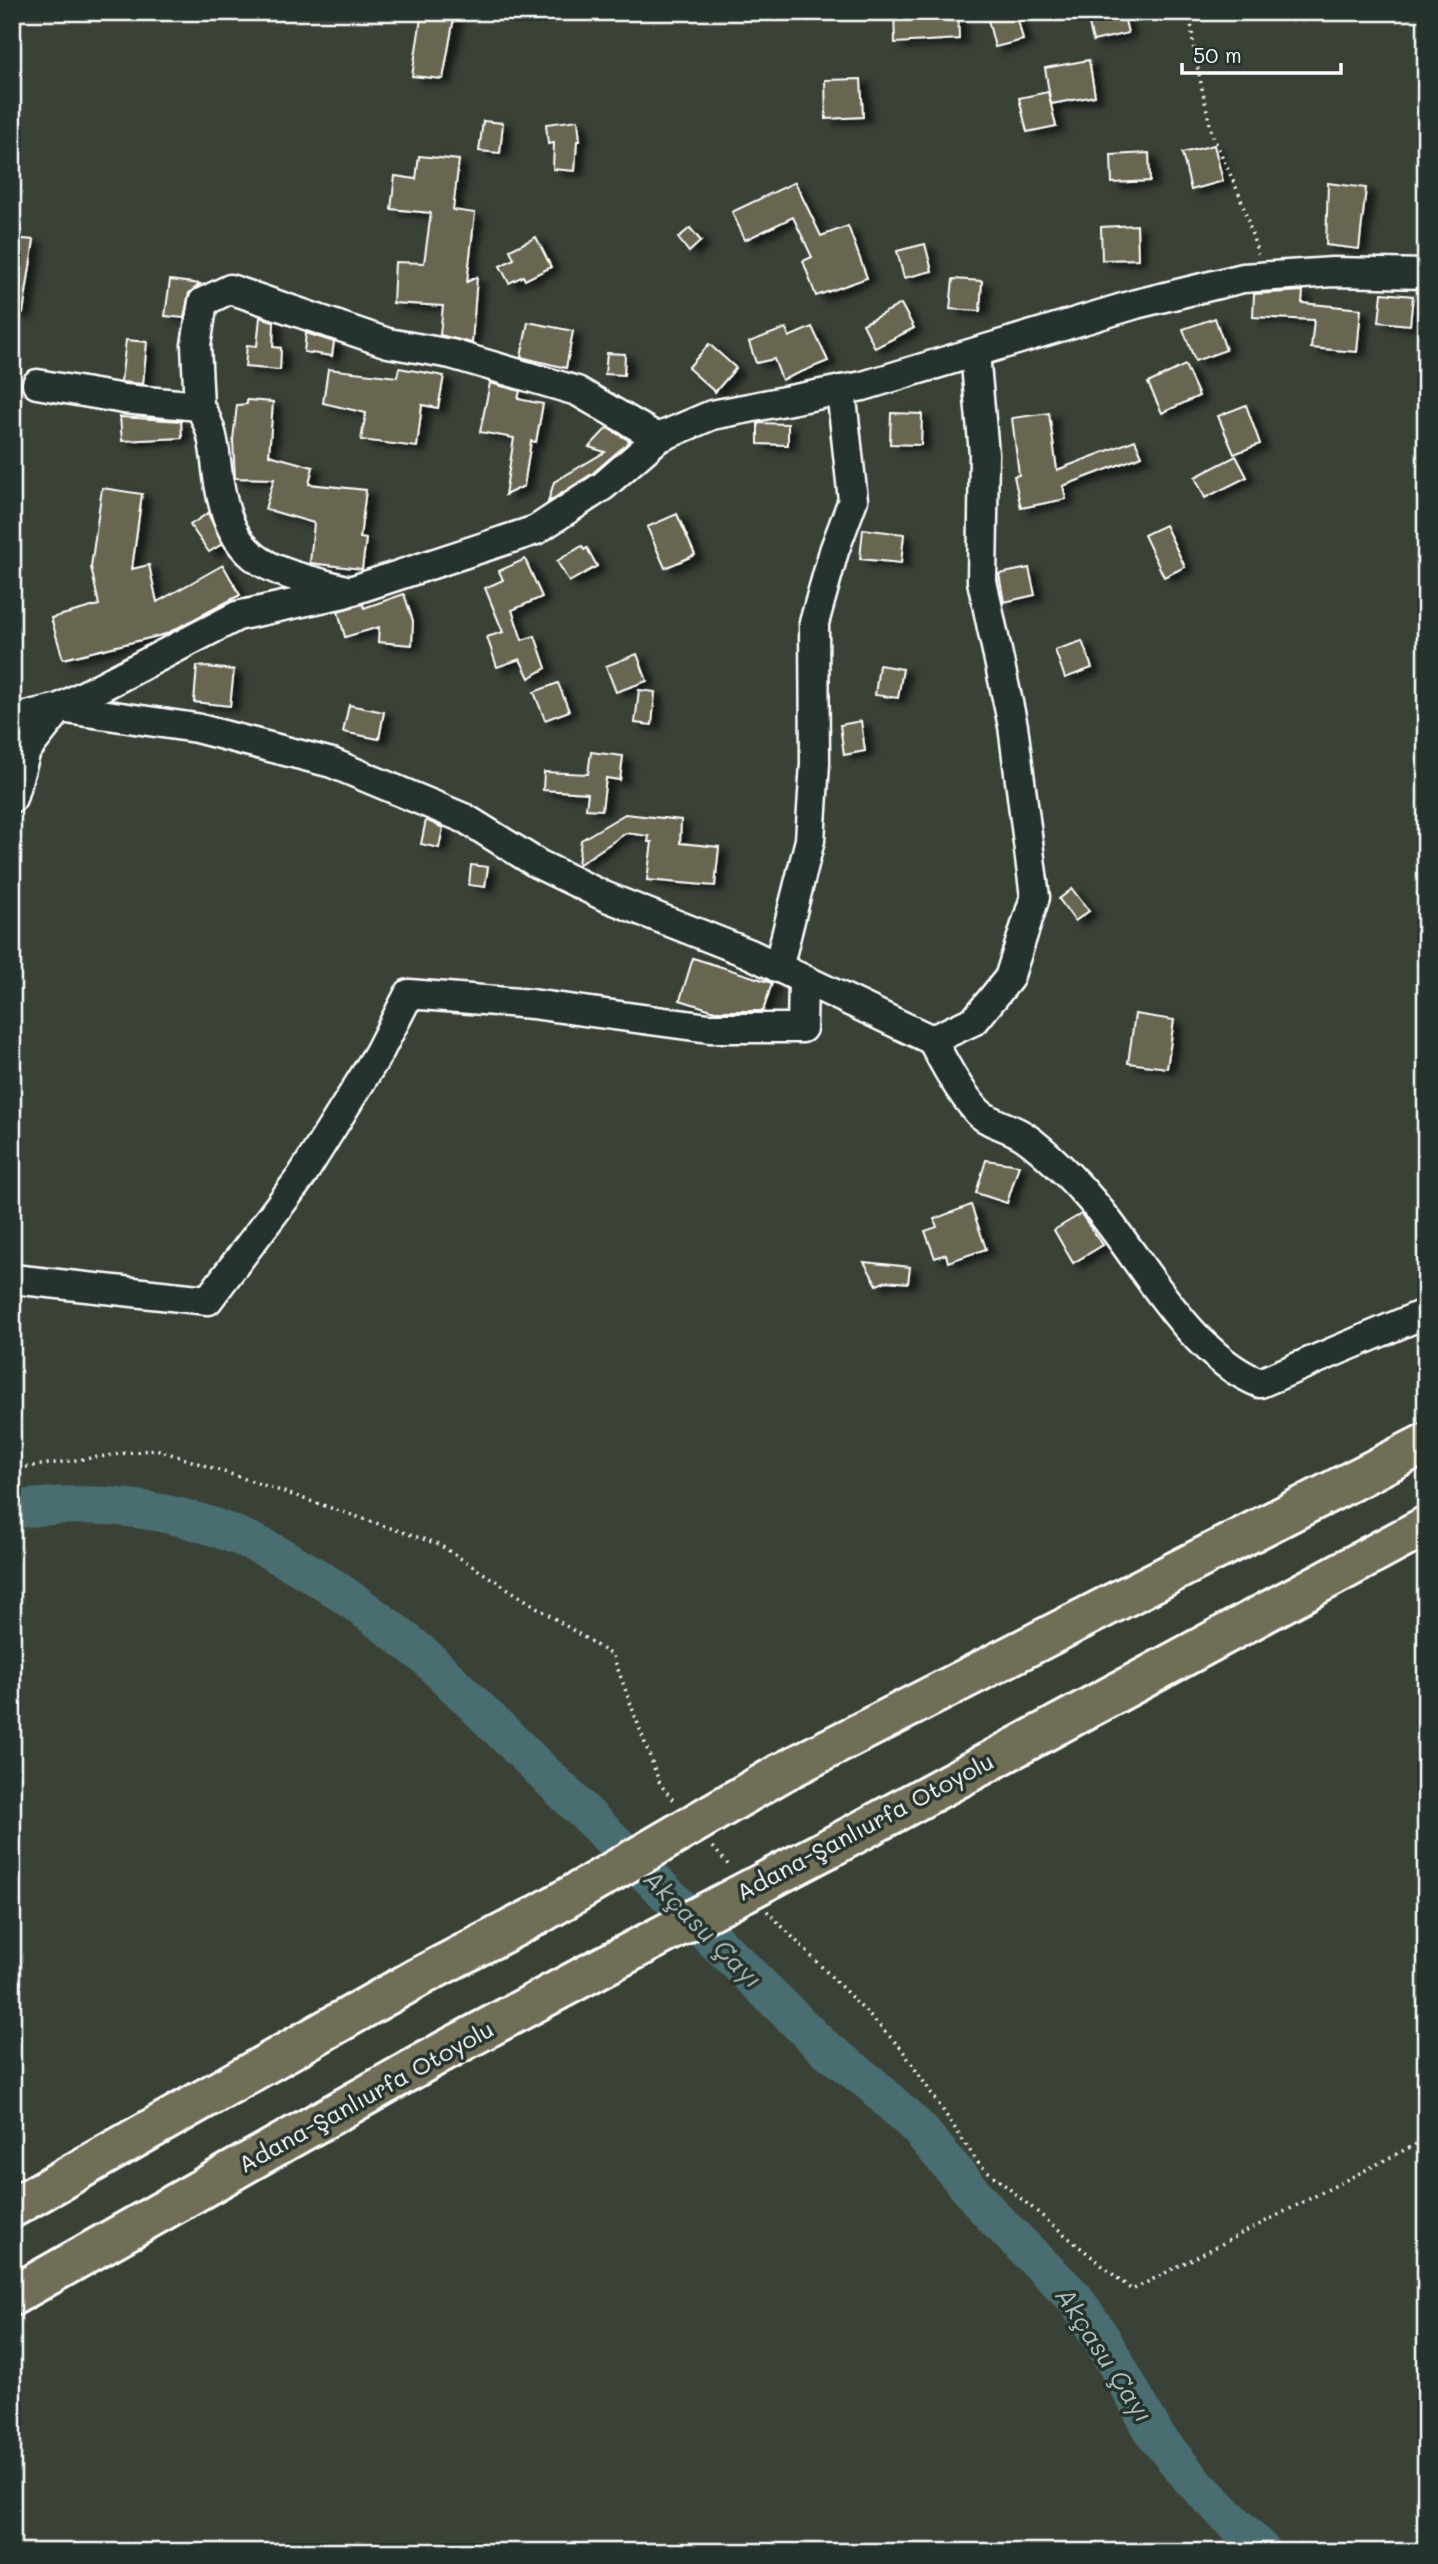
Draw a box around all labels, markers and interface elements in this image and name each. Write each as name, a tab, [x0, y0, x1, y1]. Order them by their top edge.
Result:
scale bar	[1182, 32, 1342, 76]
text: 50 m	[1193, 41, 1242, 68]
street label: Adana-Şanlıurfa Otoyolu	[730, 1745, 998, 1907]
water label: Akçasu Çayı	[637, 1861, 771, 1995]
street label: Adana-Şanlıurfa Otoyolu	[232, 2012, 498, 2179]
water label: Akçasu Çayı	[1048, 2280, 1161, 2429]

